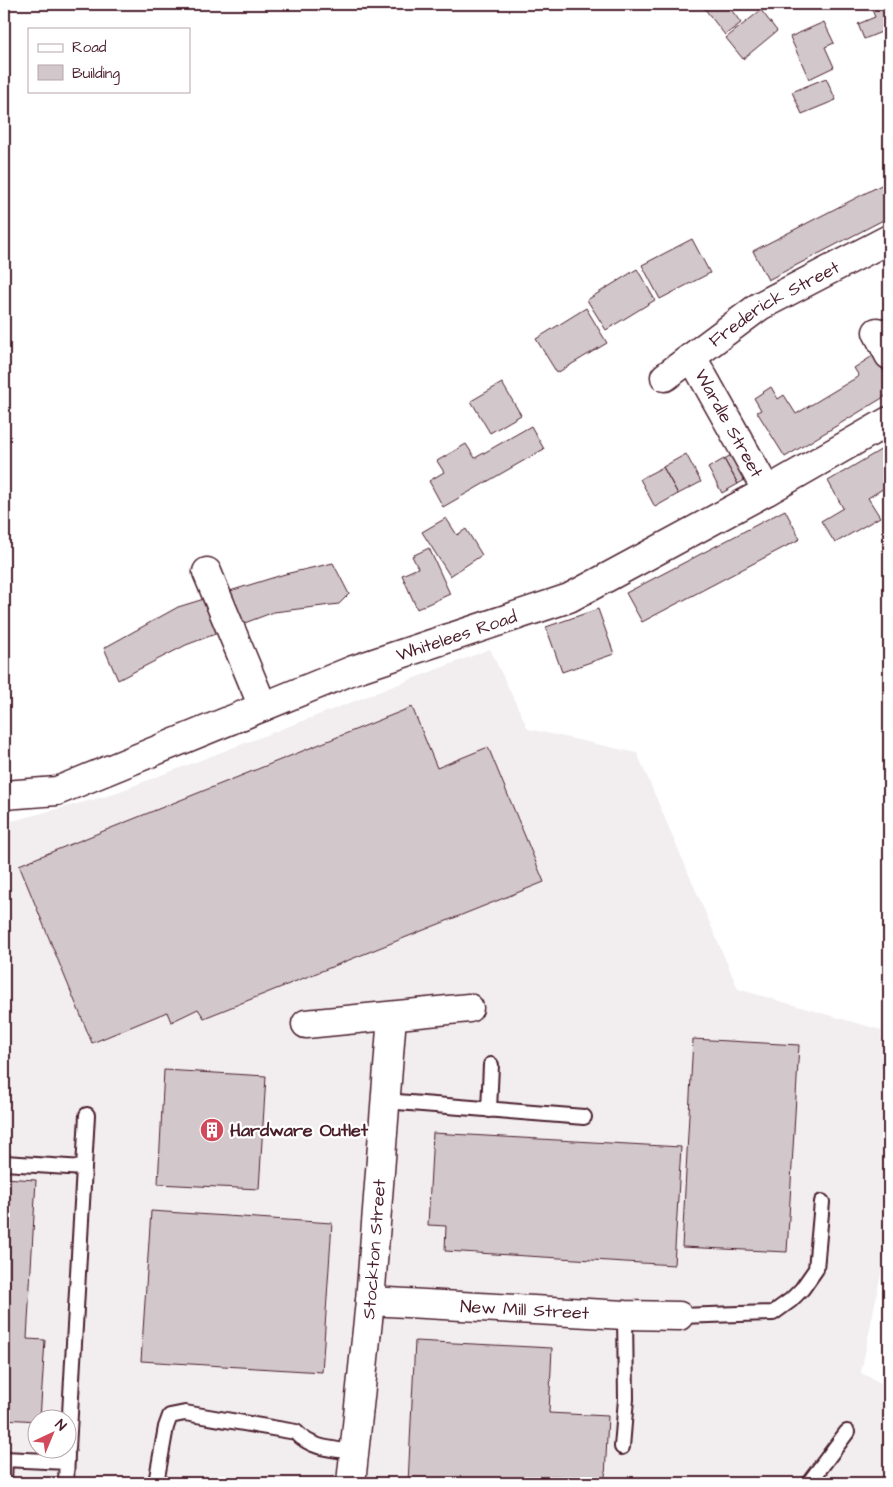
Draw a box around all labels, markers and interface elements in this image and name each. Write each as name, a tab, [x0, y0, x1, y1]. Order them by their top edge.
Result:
legend	[28, 28, 190, 92]
text: Road	[72, 37, 107, 58]
text: Building	[72, 63, 120, 85]
street label: Frederick Street	[704, 254, 844, 353]
street label: Wardle Street	[689, 365, 770, 483]
street label: Whitelees Road	[393, 604, 520, 667]
building icon: Hardware Outlet	[199, 1117, 225, 1143]
place label: Hardware Outlet	[230, 1118, 369, 1143]
street label: Stockton Street	[356, 1177, 392, 1321]
street label: New Mill Street	[460, 1293, 591, 1326]
north arrow	[28, 1410, 78, 1460]
text: N	[50, 1415, 71, 1436]

